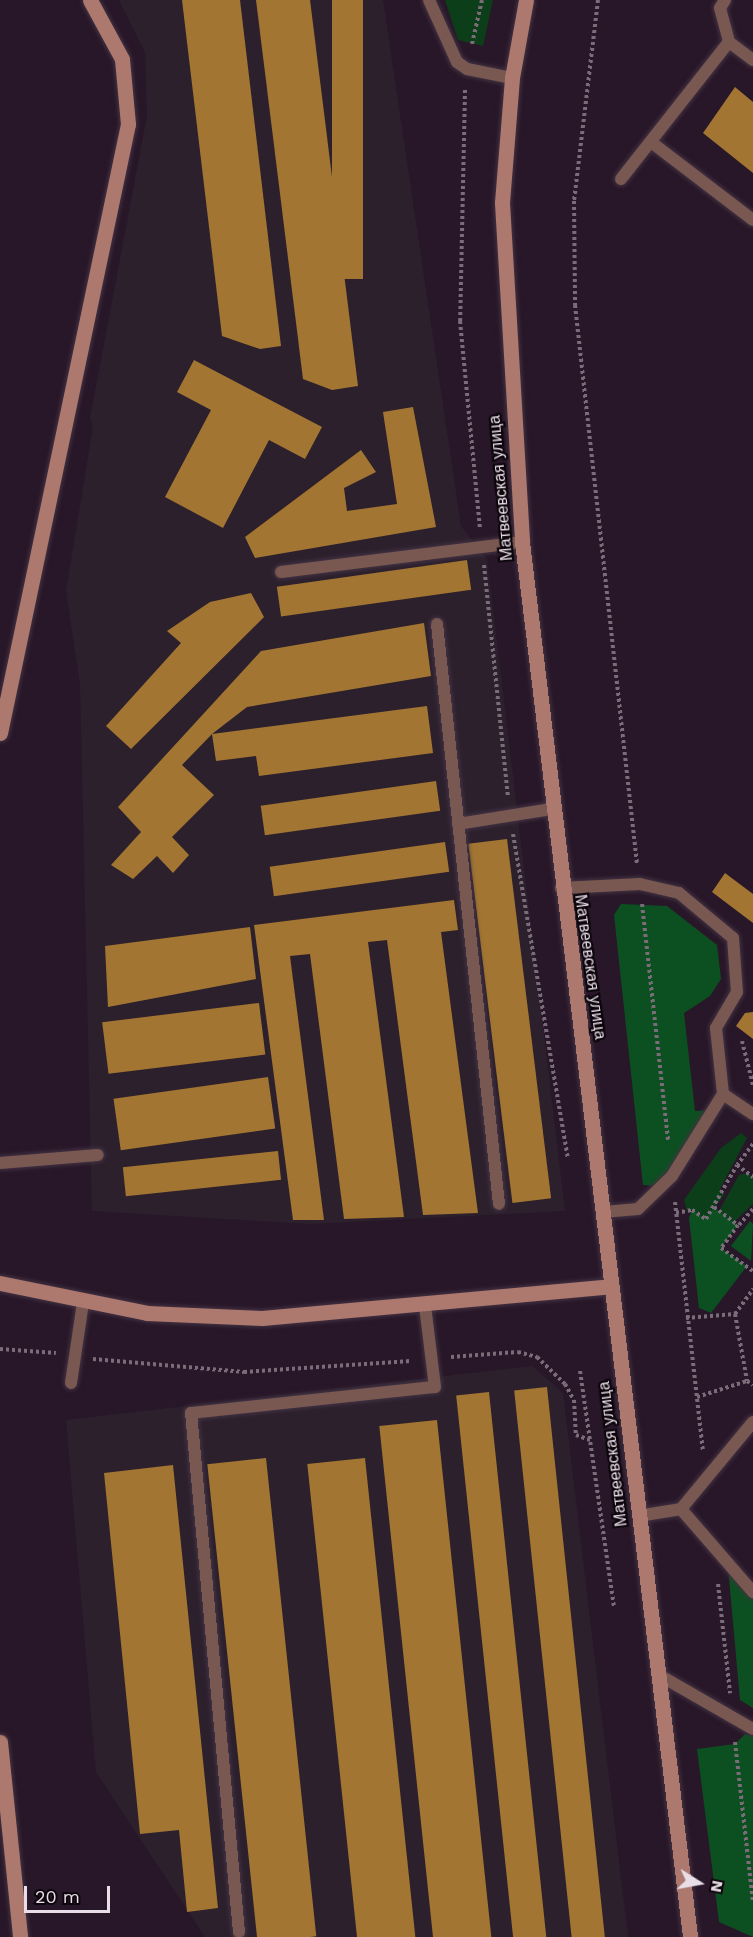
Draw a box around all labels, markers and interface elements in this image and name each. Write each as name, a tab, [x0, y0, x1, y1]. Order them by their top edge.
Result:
street label: Матвеевская улица	[485, 414, 517, 562]
street label: Матвеевская улица	[570, 893, 610, 1041]
street label: Матвеевская улица	[595, 1380, 631, 1528]
north arrow	[669, 1853, 729, 1913]
scale bar	[27, 1874, 112, 1912]
text: N	[707, 1879, 728, 1894]
text: 20 m	[35, 1886, 80, 1907]

